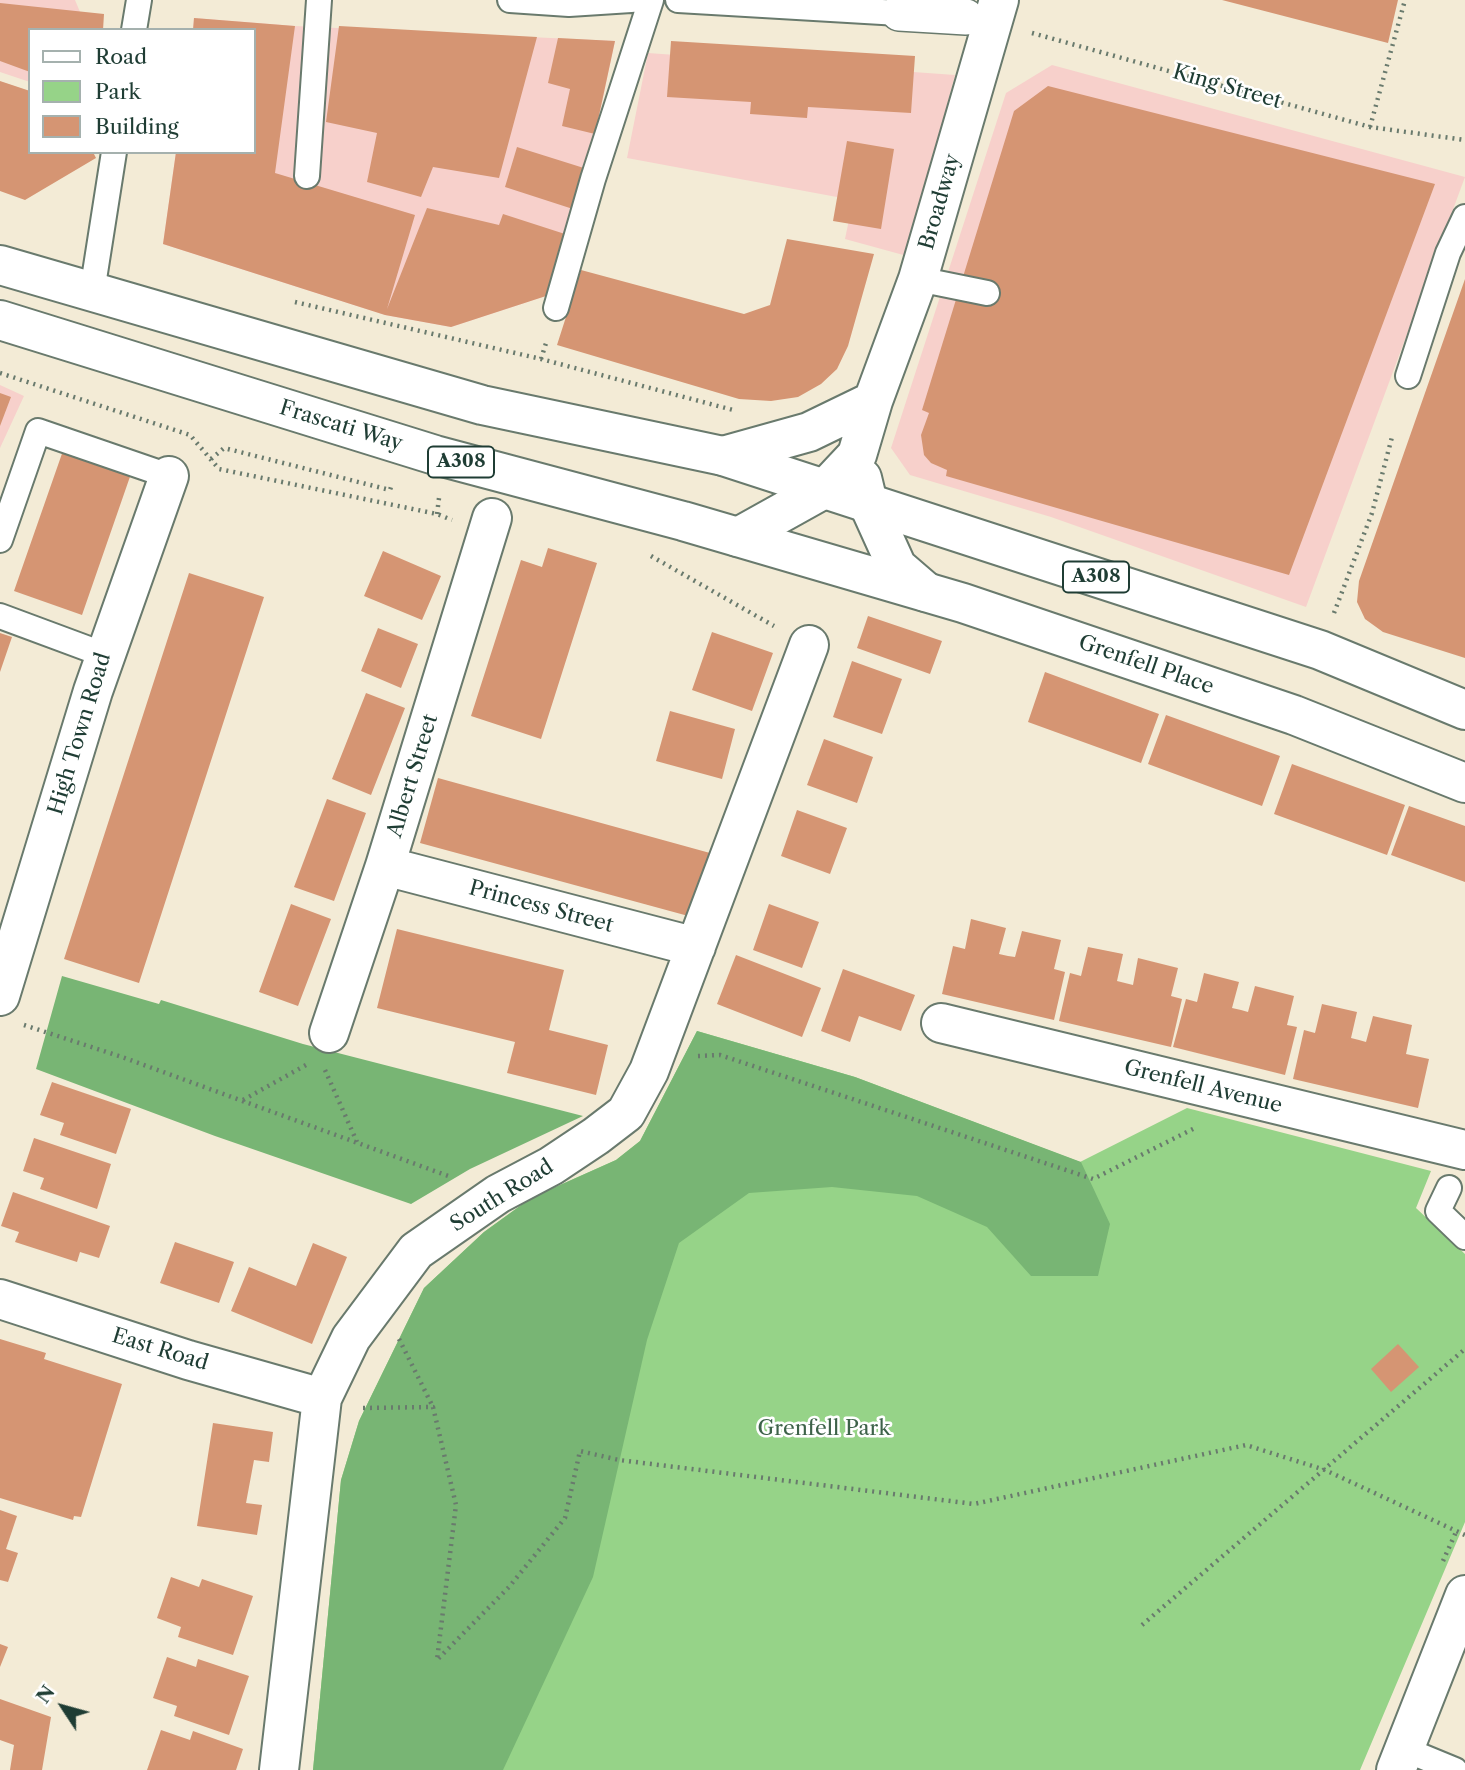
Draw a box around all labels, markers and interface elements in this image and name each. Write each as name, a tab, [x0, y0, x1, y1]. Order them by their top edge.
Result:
legend	[28, 28, 256, 154]
text: Road	[95, 44, 147, 69]
street label: King Street	[1170, 59, 1284, 115]
text: Park	[95, 79, 141, 104]
text: Building	[95, 114, 179, 139]
street label: Broadway	[914, 151, 966, 253]
street label: Frascati Way	[276, 395, 406, 457]
road number: A308	[428, 446, 494, 477]
road number: A308	[1063, 562, 1129, 592]
street label: Grenfell Place	[1075, 630, 1217, 700]
street label: High Town Road	[43, 650, 117, 818]
street label: Albert Street	[382, 711, 444, 841]
street label: Princess Street	[466, 876, 616, 938]
street label: Grenfell Avenue	[1121, 1055, 1285, 1119]
street label: South Road	[446, 1154, 558, 1238]
street label: East Road	[109, 1323, 211, 1377]
park label: Grenfell Park	[757, 1416, 891, 1442]
north arrow	[28, 1672, 98, 1742]
text: N	[31, 1681, 60, 1708]

